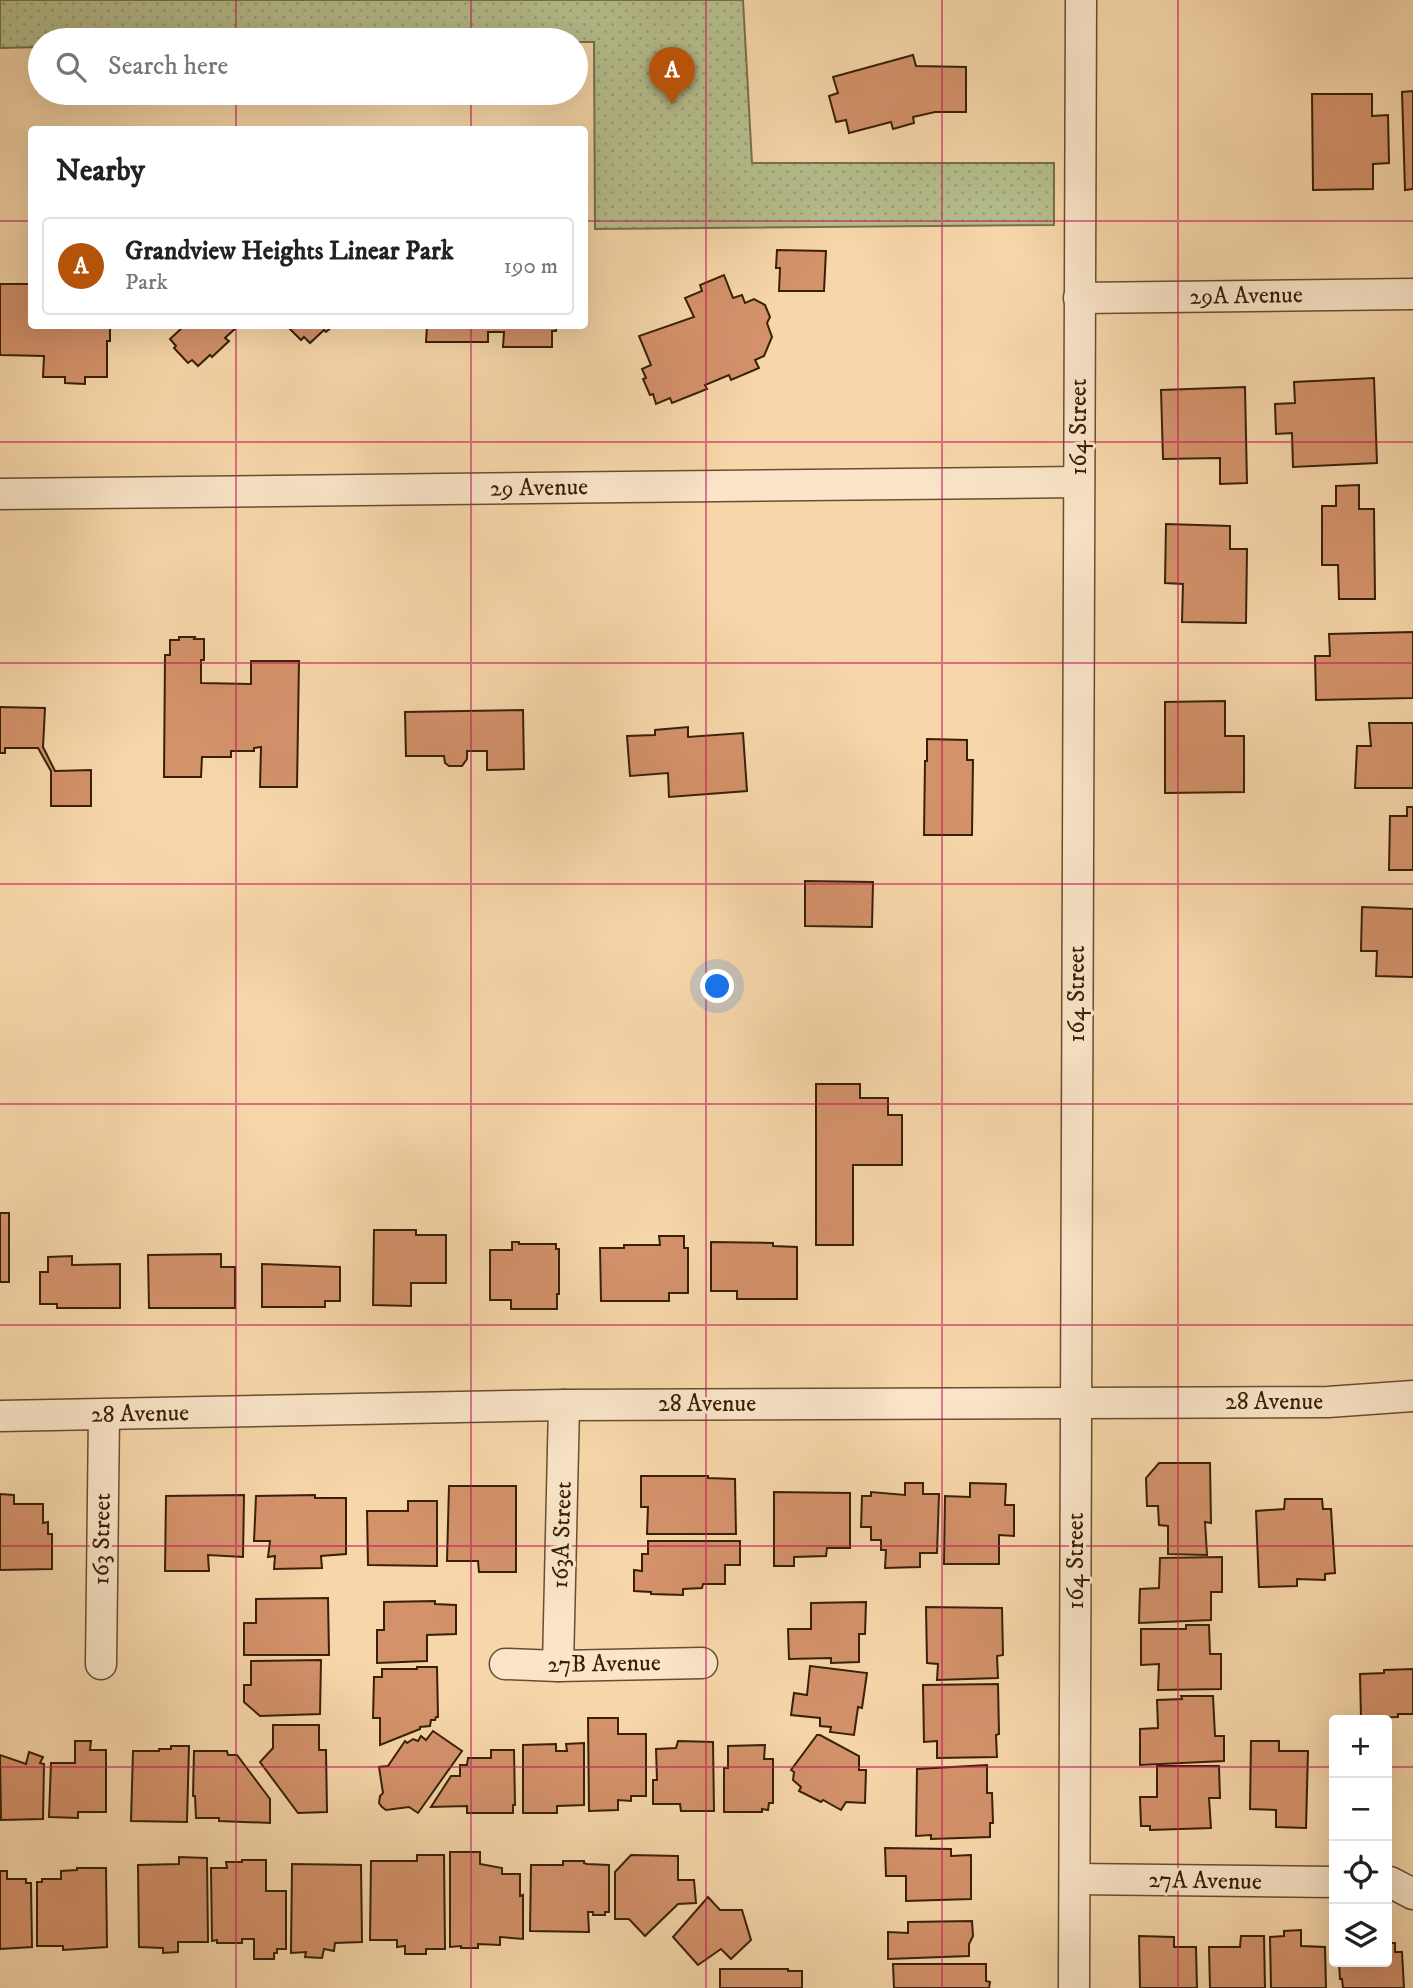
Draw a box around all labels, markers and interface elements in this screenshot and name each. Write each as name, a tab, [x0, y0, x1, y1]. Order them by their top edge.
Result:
search box	[28, 28, 588, 105]
pin: A	[649, 47, 695, 105]
icon: search	[52, 48, 90, 86]
text: Search here	[108, 50, 228, 83]
text: Nearby	[56, 153, 145, 190]
text: Grandview Heights Linear Park	[125, 235, 454, 268]
text: A	[74, 252, 88, 281]
text: 190 m	[504, 252, 558, 281]
text: Park	[125, 268, 168, 297]
street label: 29A Avenue	[1189, 280, 1303, 312]
street label: 164 Street	[1064, 378, 1094, 475]
street label: 29 Avenue	[490, 472, 588, 504]
street label: 164 Street	[1062, 945, 1092, 1042]
your location	[700, 969, 734, 1003]
street label: 28 Avenue	[1225, 1387, 1323, 1417]
street label: 28 Avenue	[658, 1389, 756, 1419]
street label: 28 Avenue	[91, 1398, 189, 1430]
street label: 163A Street	[545, 1481, 579, 1589]
street label: 163 Street	[86, 1492, 118, 1585]
street label: 164 Street	[1061, 1512, 1091, 1609]
street label: 27B Avenue	[547, 1648, 661, 1680]
map controls	[1329, 1715, 1392, 1967]
button: +	[1329, 1715, 1392, 1778]
button: −	[1329, 1778, 1392, 1841]
button: locate	[1329, 1841, 1392, 1904]
street label: 27A Avenue	[1148, 1865, 1262, 1897]
button: layers	[1329, 1904, 1392, 1967]

